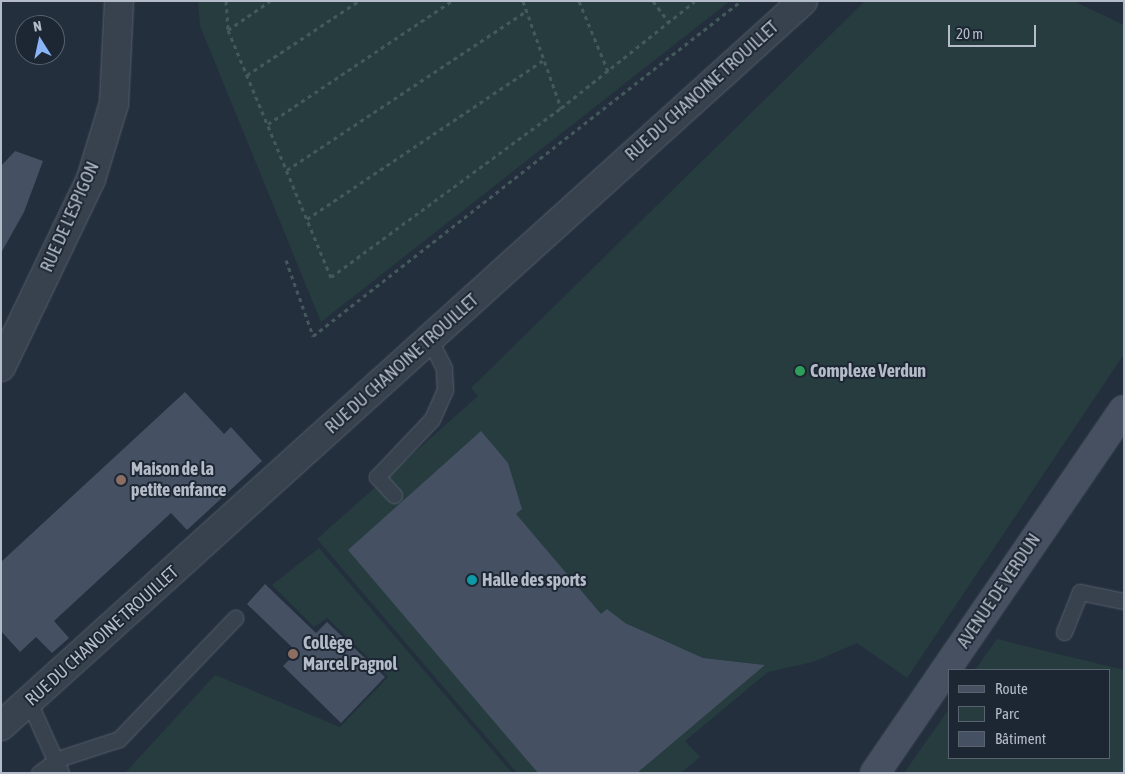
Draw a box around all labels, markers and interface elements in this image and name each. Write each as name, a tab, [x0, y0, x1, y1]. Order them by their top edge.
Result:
north arrow	[15, 15, 65, 65]
scale bar	[950, 15, 1038, 47]
street label: RUE DU CHANOINE TROUILLET	[621, 16, 783, 166]
text: N	[32, 18, 43, 35]
text: 20 m	[956, 25, 983, 42]
street label: RUE DE L'ESPIGON	[36, 159, 104, 275]
street label: RUE DU CHANOINE TROUILLET	[321, 289, 483, 439]
place label: Complexe Verdun	[810, 360, 926, 382]
marker: Complexe Verdun	[794, 365, 806, 377]
place label: Maison de la petite enfance	[131, 459, 226, 502]
marker: Maison de la petite enfance	[115, 474, 127, 486]
street label: AVENUE DE VERDUN	[953, 530, 1045, 652]
street label: RUE DU CHANOINE TROUILLET	[21, 561, 183, 711]
place label: Halle des sports	[482, 569, 586, 591]
marker: Halle des sports	[466, 574, 478, 586]
place label: Collège Marcel Pagnol	[303, 633, 397, 676]
marker: Collège Marcel Pagnol	[287, 648, 299, 660]
legend	[948, 669, 1110, 759]
text: Route	[995, 680, 1028, 697]
text: Parc	[995, 705, 1019, 722]
text: Bâtiment	[995, 730, 1046, 747]

